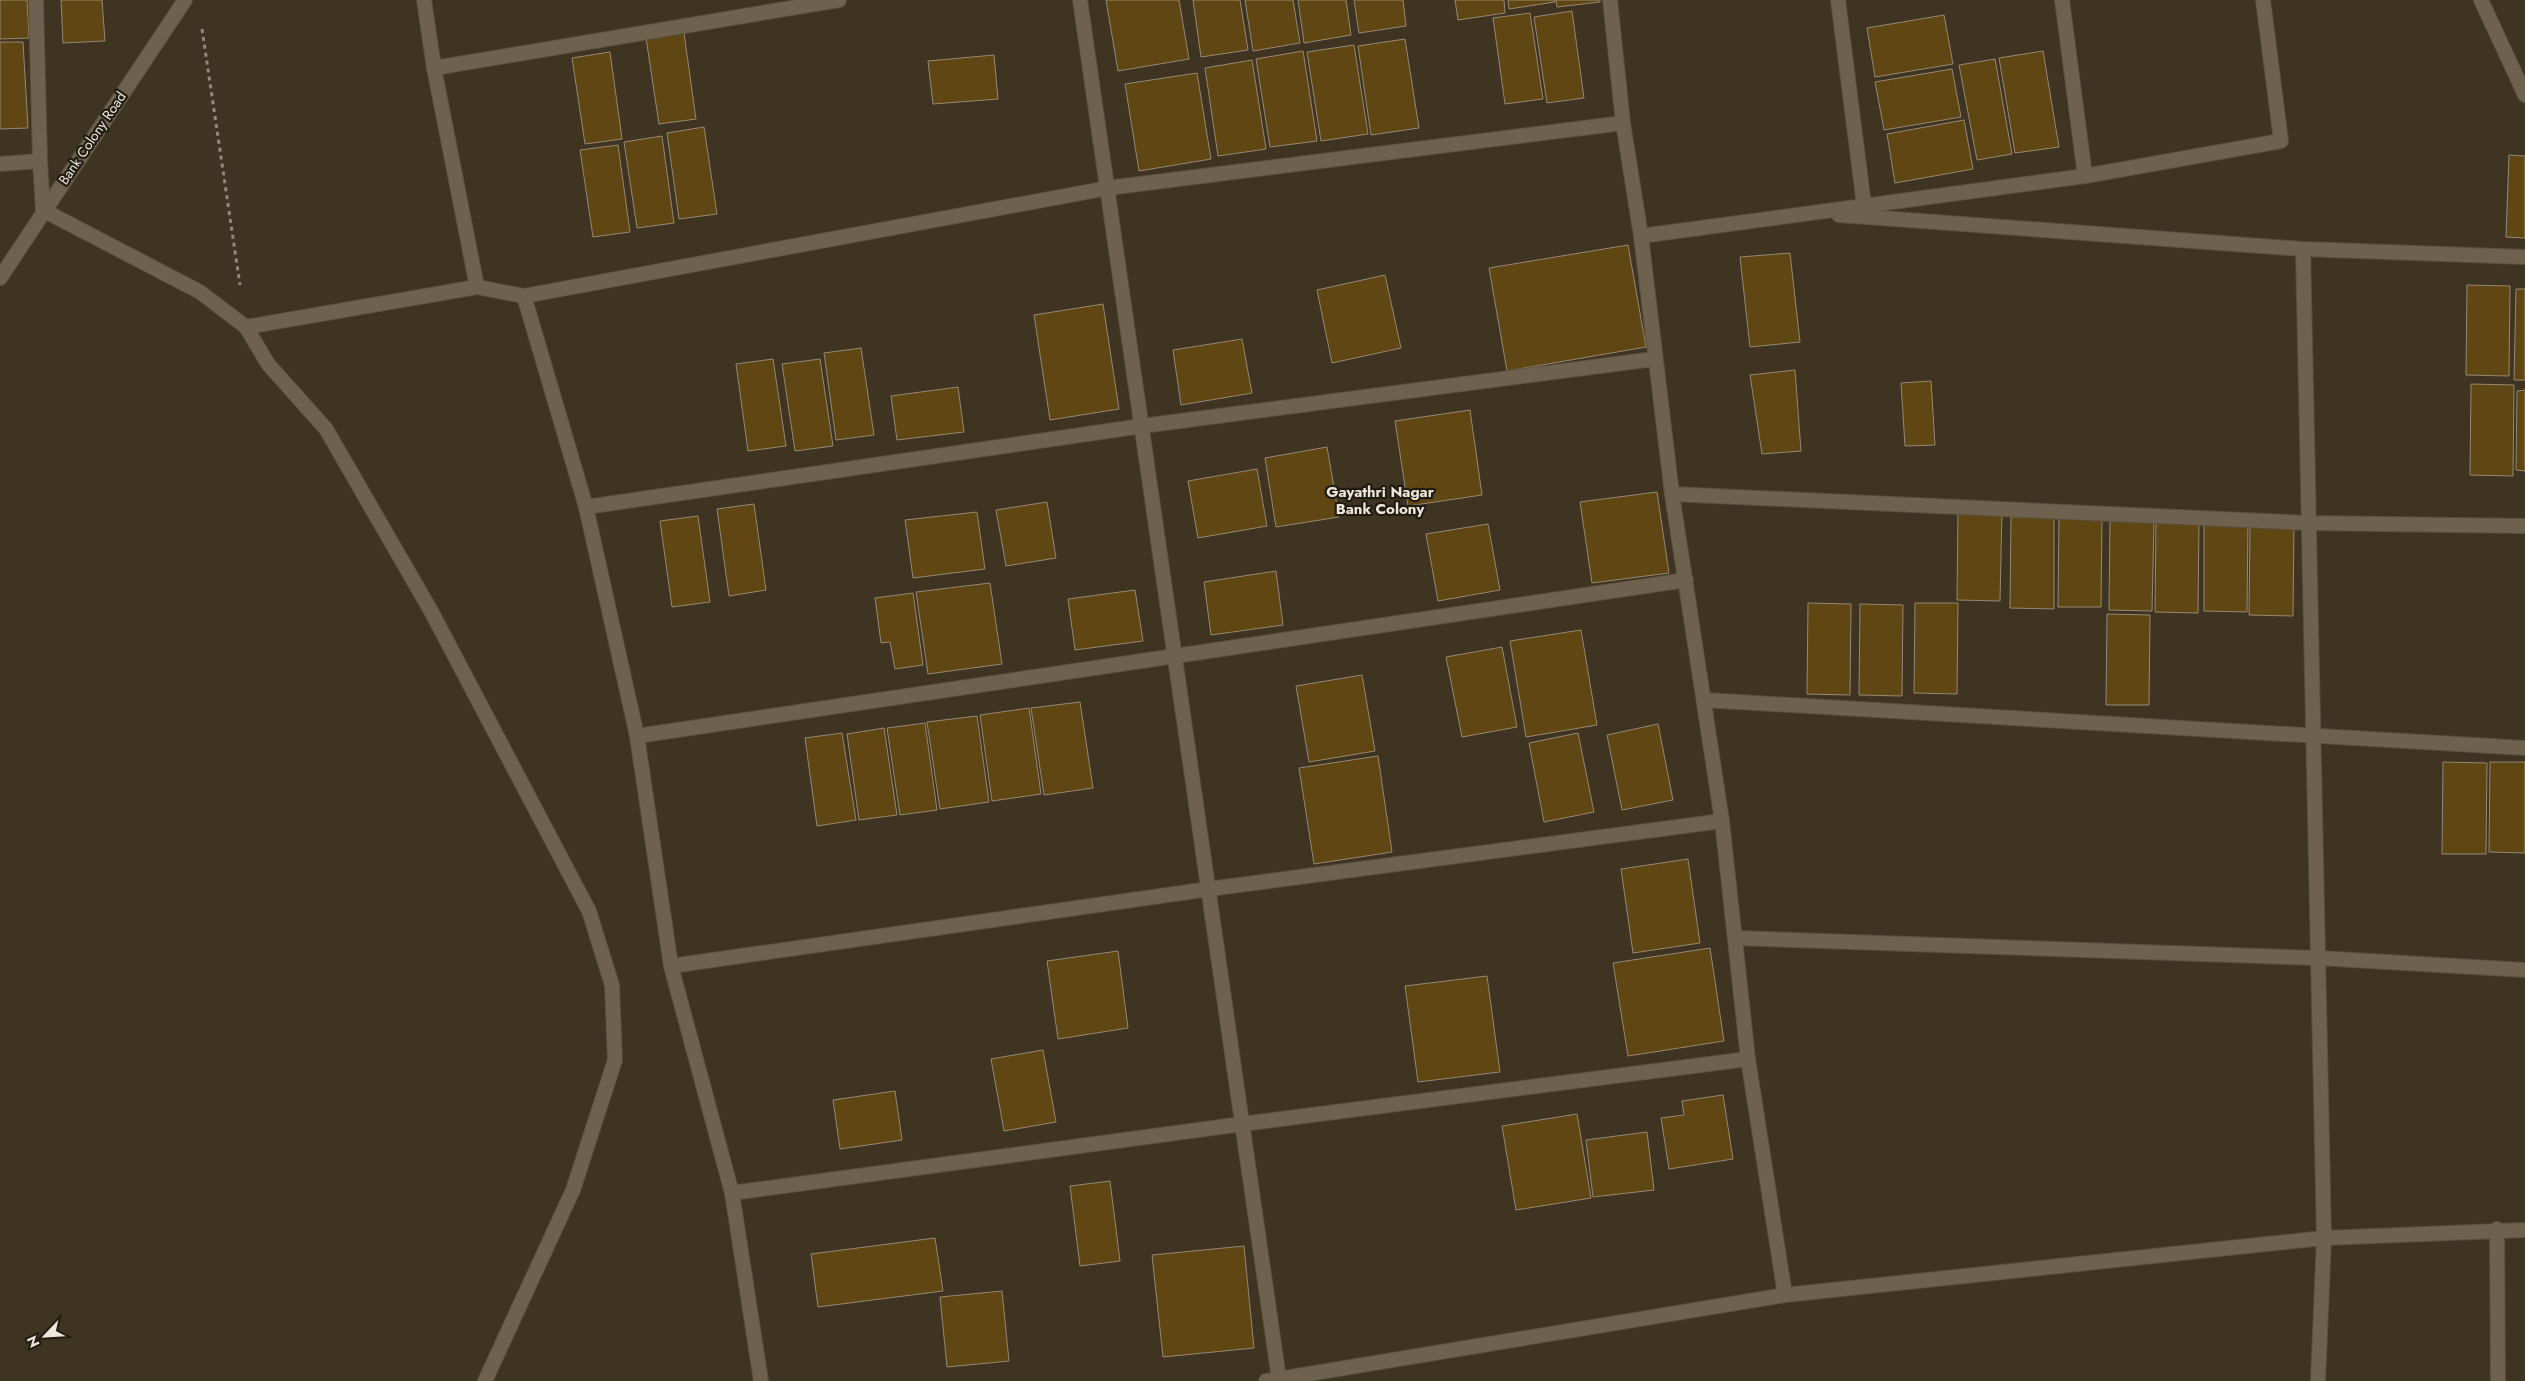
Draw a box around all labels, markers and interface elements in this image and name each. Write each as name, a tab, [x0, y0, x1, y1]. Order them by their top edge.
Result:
street label: Bank Colony Road	[53, 88, 131, 188]
district label: Gayathri Nagar Bank Colony	[1326, 481, 1435, 520]
north arrow	[20, 1311, 70, 1361]
text: N	[22, 1332, 45, 1351]

